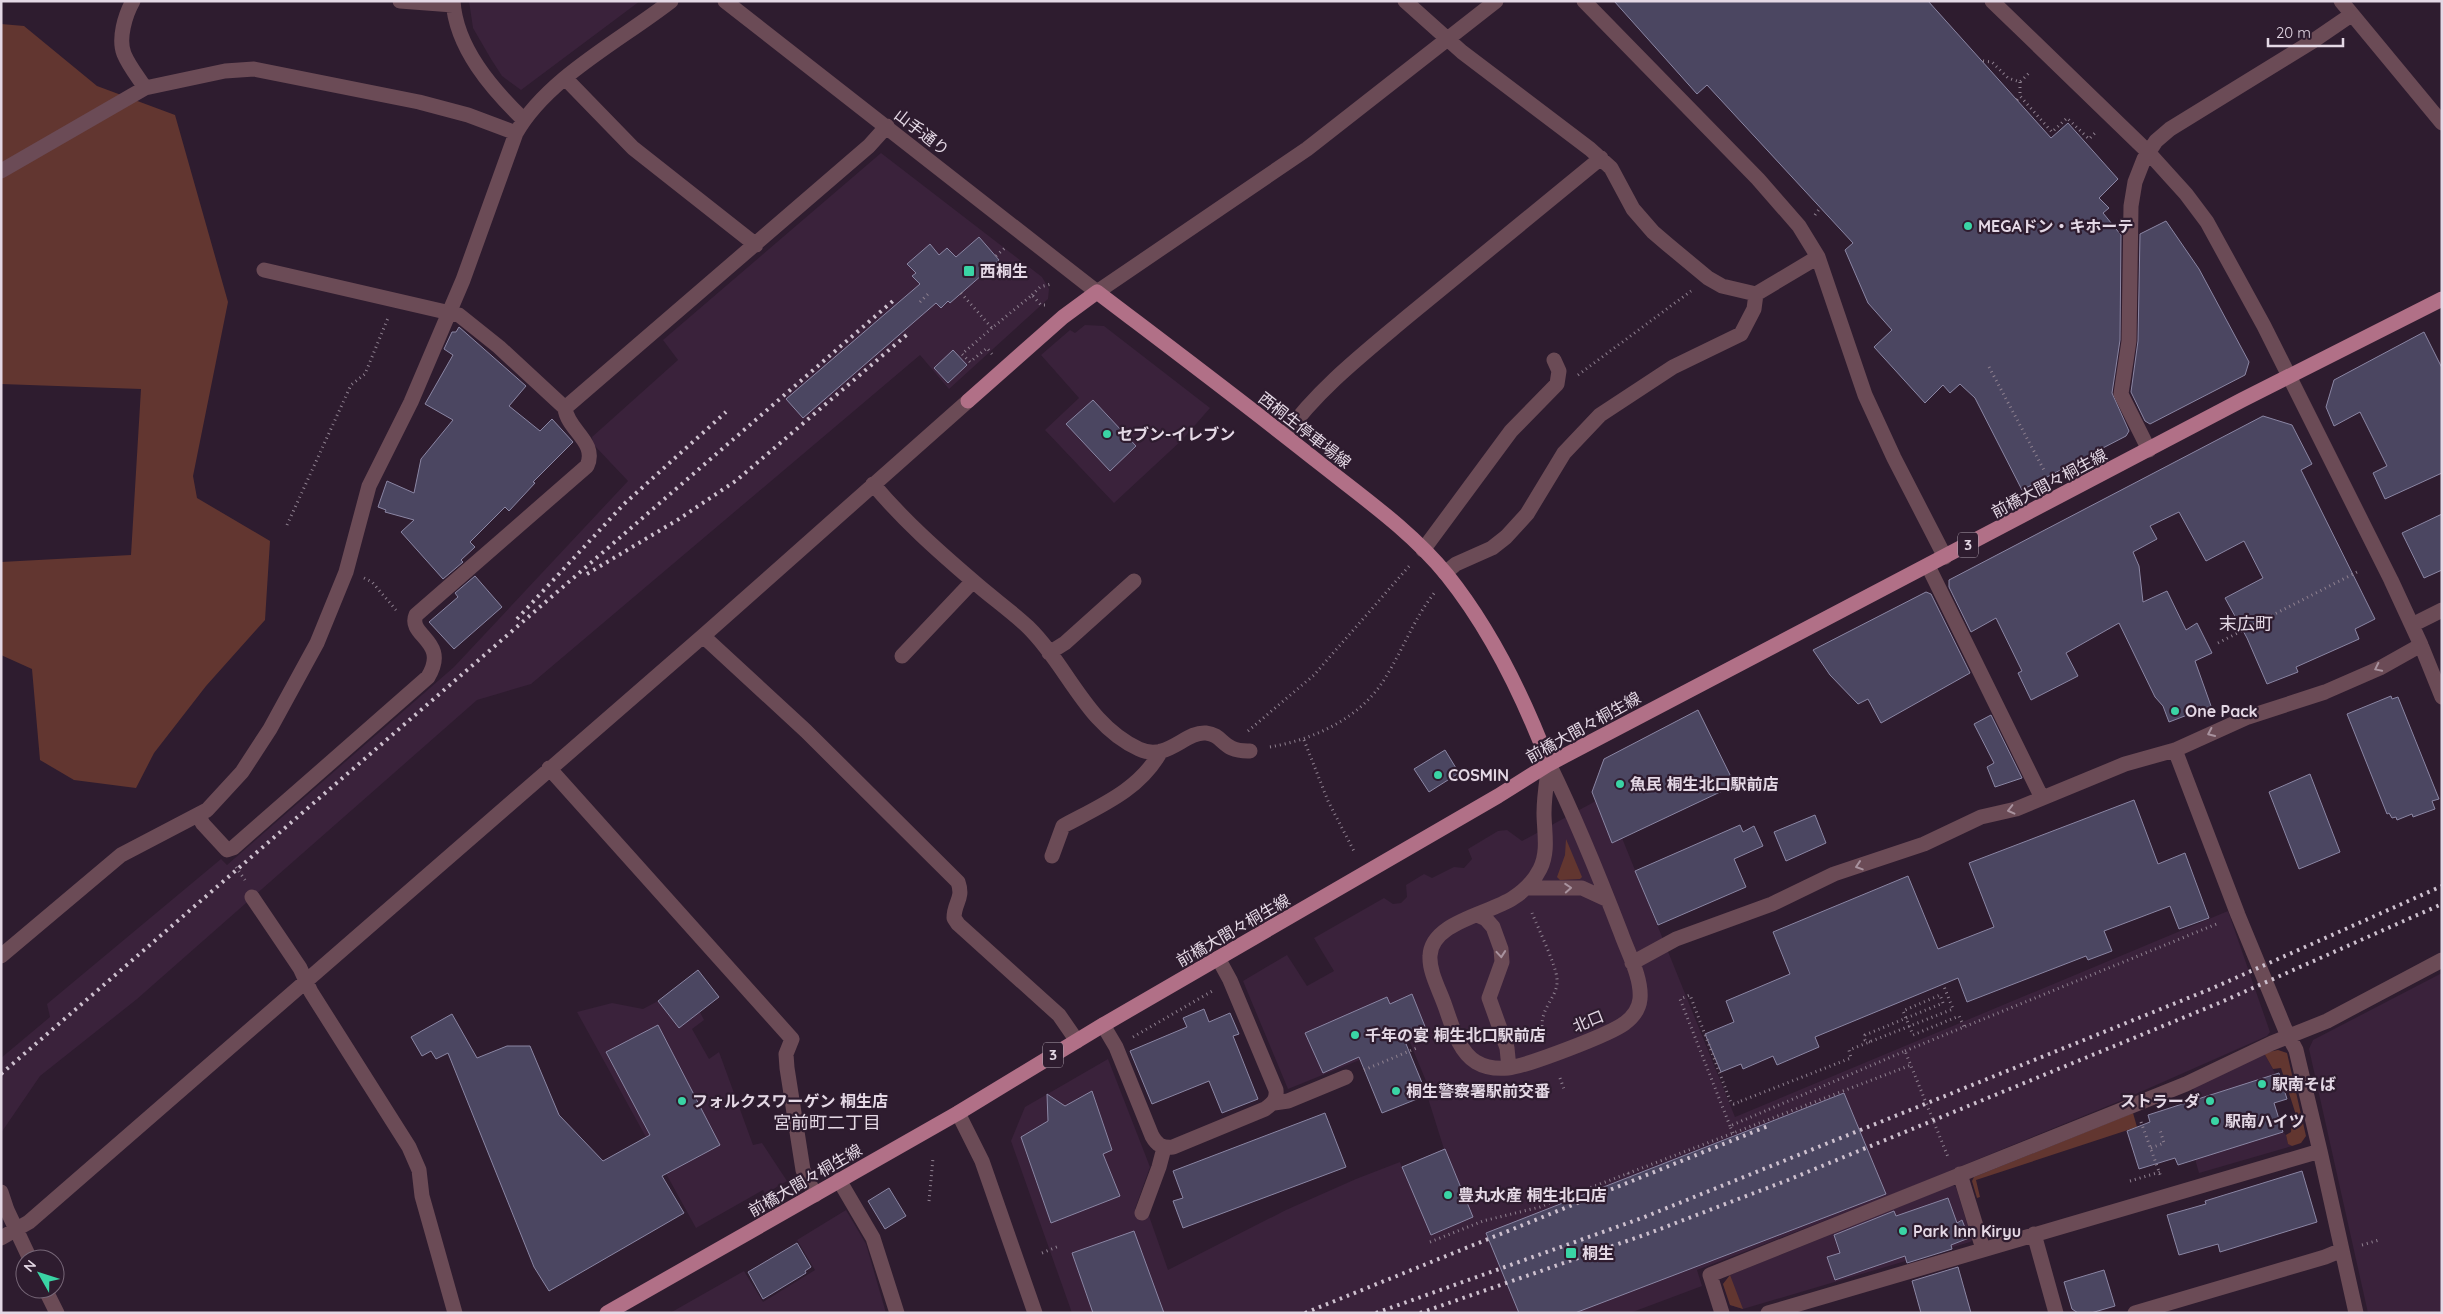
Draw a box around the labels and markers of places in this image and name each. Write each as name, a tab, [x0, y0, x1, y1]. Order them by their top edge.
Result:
place label: MEGAドン・キホーテ	[1978, 216, 2134, 236]
marker: MEGAドン・キホーテ	[1962, 220, 1974, 232]
place label: 西桐生	[980, 261, 1028, 281]
marker: 西桐生	[962, 264, 976, 278]
place label: セブン-イレブン	[1117, 424, 1235, 444]
marker: セブン-イレブン	[1101, 428, 1113, 440]
place label: One Pack	[2185, 701, 2258, 721]
marker: One Pack	[2169, 705, 2181, 717]
place label: COSMIN	[1448, 765, 1509, 785]
marker: COSMIN	[1432, 769, 1444, 781]
place label: 魚民 桐生北口駅前店	[1630, 774, 1778, 794]
marker: 魚民 桐生北口駅前店	[1614, 778, 1626, 790]
place label: 千年の宴 桐生北口駅前店	[1365, 1025, 1545, 1045]
marker: 千年の宴 桐生北口駅前店	[1349, 1029, 1361, 1041]
place label: 駅南そば	[2272, 1074, 2336, 1094]
marker: 駅南そば	[2256, 1078, 2268, 1090]
place label: 桐生警察署駅前交番	[1406, 1081, 1550, 1101]
marker: 桐生警察署駅前交番	[1390, 1085, 1402, 1097]
place label: フォルクスワーゲン 桐生店	[692, 1091, 888, 1111]
place label: ストラーダ	[2120, 1091, 2200, 1111]
marker: フォルクスワーゲン 桐生店	[676, 1095, 688, 1107]
marker: ストラーダ	[2204, 1095, 2216, 1107]
place label: 駅南ハイツ	[2225, 1111, 2305, 1131]
marker: 駅南ハイツ	[2209, 1115, 2221, 1127]
place label: 豊丸水産 桐生北口店	[1458, 1185, 1606, 1205]
marker: 豊丸水産 桐生北口店	[1442, 1189, 1454, 1201]
place label: Park Inn Kiryu	[1913, 1221, 2021, 1241]
marker: Park Inn Kiryu	[1897, 1225, 1909, 1237]
place label: 桐生	[1582, 1243, 1614, 1263]
marker: 桐生	[1564, 1246, 1578, 1260]

